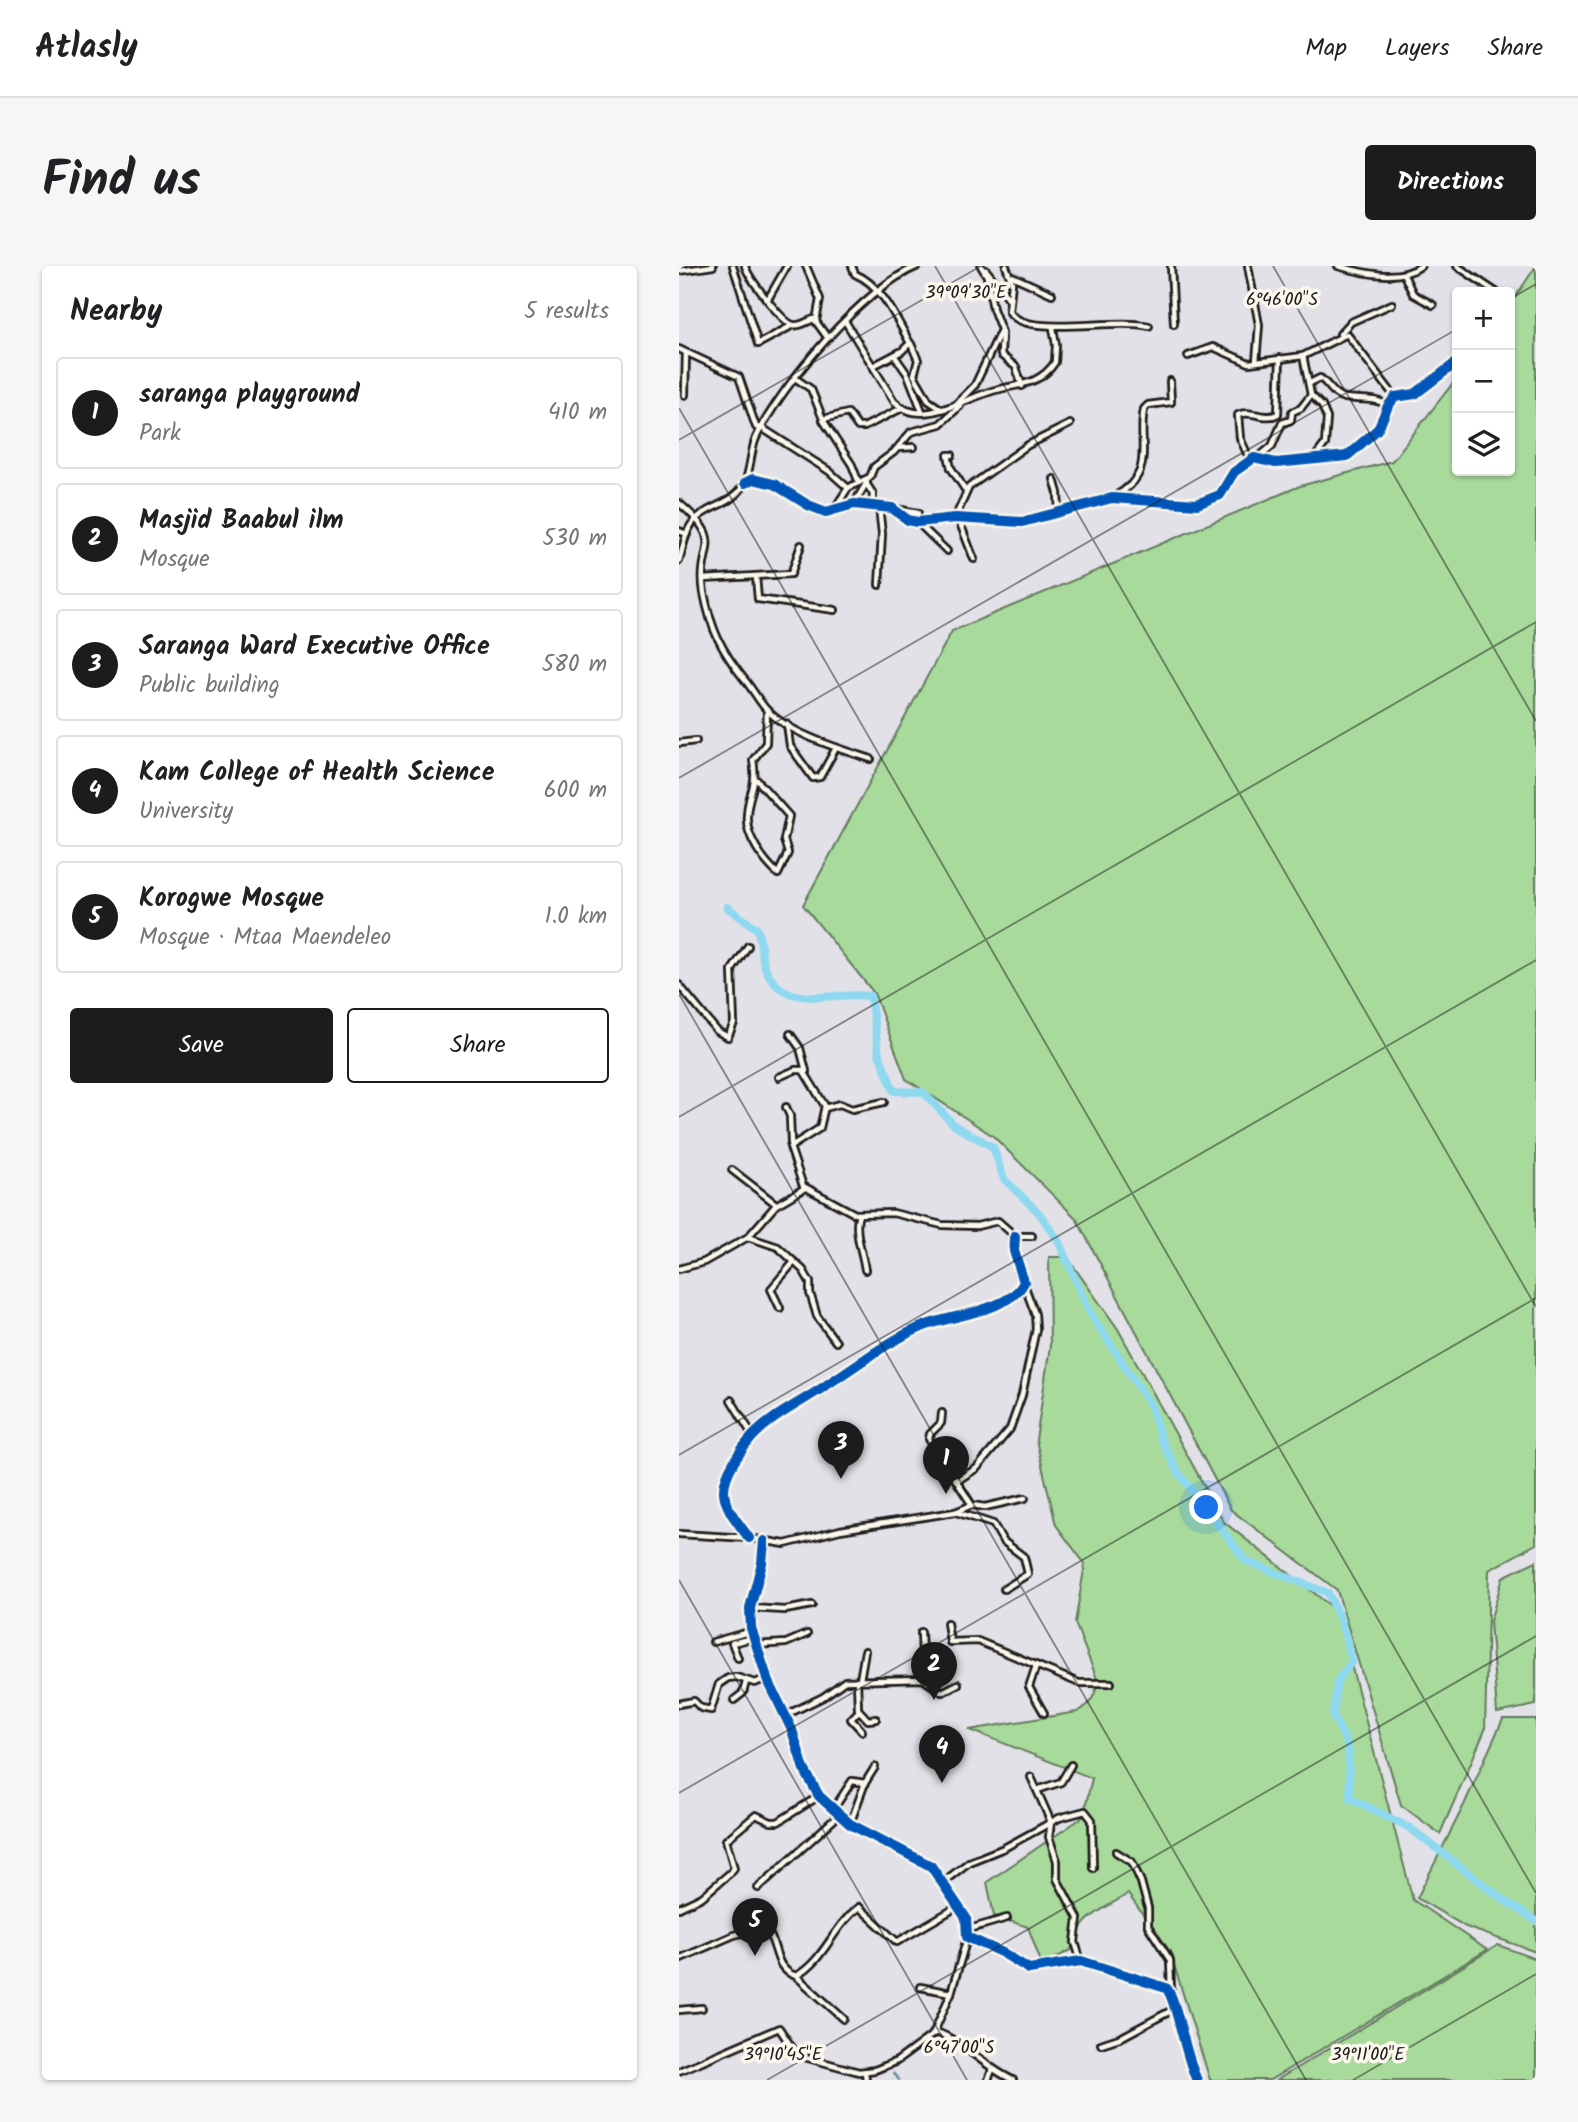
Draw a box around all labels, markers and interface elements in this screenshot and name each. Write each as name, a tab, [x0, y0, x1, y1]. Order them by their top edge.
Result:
text: Atlasly	[35, 22, 138, 75]
text: Map	[1305, 29, 1347, 68]
text: Layers	[1385, 29, 1449, 68]
text: Share	[1487, 29, 1543, 68]
text: Find us	[42, 143, 200, 221]
button: Directions	[1365, 145, 1536, 220]
text: 39°09'30"E	[925, 279, 1007, 308]
text: 6°46'00"S	[1246, 286, 1319, 315]
map controls	[1452, 287, 1515, 476]
button: +	[1452, 287, 1515, 350]
text: Nearby	[70, 288, 162, 336]
text: 5 results	[524, 294, 609, 330]
button: −	[1452, 350, 1515, 413]
text: saranga playground	[139, 374, 360, 416]
text: 1	[92, 395, 98, 431]
text: 410 m	[548, 395, 607, 431]
button: layers	[1452, 413, 1515, 476]
text: Park	[139, 416, 181, 452]
text: Masjid Baabul ilm	[139, 500, 344, 542]
text: 2	[88, 521, 102, 557]
text: 530 m	[542, 521, 607, 557]
text: Mosque	[139, 542, 210, 578]
text: Saranga Ward Executive Office	[139, 626, 490, 668]
text: 3	[89, 647, 101, 683]
text: 580 m	[542, 647, 607, 683]
text: Public building	[139, 668, 280, 704]
text: Kam College of Health Science	[139, 752, 495, 794]
text: 4	[89, 773, 101, 809]
text: 600 m	[544, 773, 607, 809]
text: University	[139, 794, 233, 830]
text: Korogwe Mosque	[139, 878, 324, 920]
text: 5	[89, 899, 101, 935]
text: 1.0 km	[545, 899, 607, 935]
text: Mosque · Mtaa Maendeleo	[139, 920, 391, 956]
button: Save	[70, 1008, 333, 1083]
button: Share	[347, 1008, 609, 1083]
pin: 3	[818, 1421, 864, 1479]
pin: 1	[923, 1436, 969, 1494]
your location	[1189, 1490, 1223, 1524]
pin: 2	[911, 1642, 957, 1700]
pin: 4	[919, 1725, 965, 1783]
pin: 5	[732, 1898, 778, 1956]
text: 6°47'00"S	[924, 2034, 995, 2063]
text: 39°10'45"E	[744, 2041, 823, 2070]
text: 39°11'00"E	[1331, 2041, 1405, 2070]

